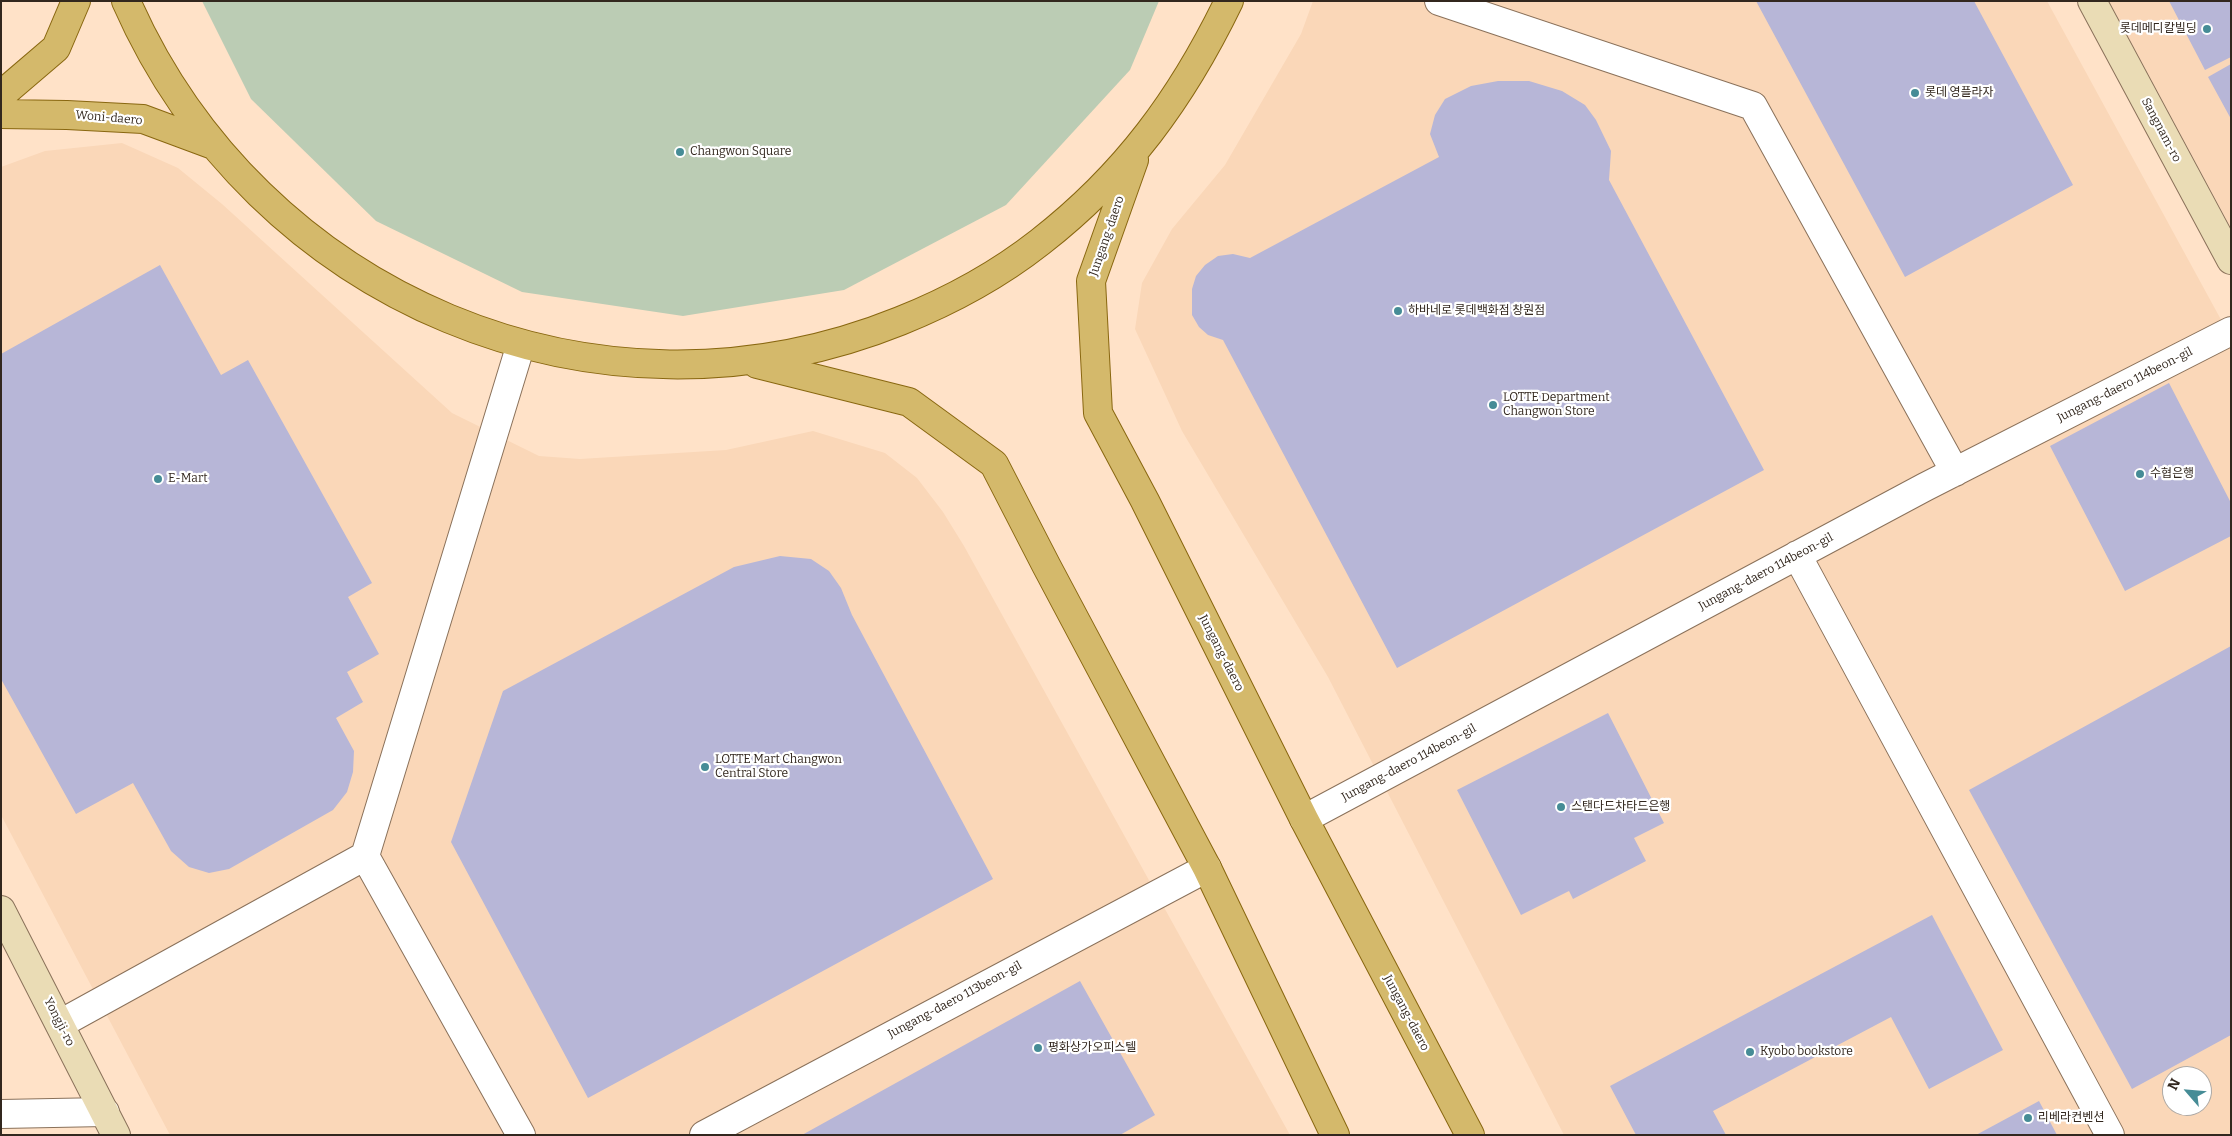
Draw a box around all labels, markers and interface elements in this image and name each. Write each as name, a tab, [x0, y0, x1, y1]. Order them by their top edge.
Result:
place label: 롯데메디칼빌딩	[2120, 22, 2197, 36]
marker: 롯데메디칼빌딩	[2201, 23, 2213, 35]
place label: 롯데 영플라자	[1925, 86, 1994, 100]
marker: 롯데 영플라자	[1909, 87, 1921, 99]
street label: Sangnam-ro	[2138, 95, 2184, 165]
street label: Woni-daero	[75, 108, 143, 128]
place label: Changwon Square	[690, 145, 791, 159]
marker: Changwon Square	[674, 146, 686, 158]
street label: Jungang-daero	[1087, 194, 1127, 278]
place label: 하바네로 롯데백화점 창원점	[1408, 304, 1545, 318]
marker: 하바네로 롯데백화점 창원점	[1392, 305, 1404, 317]
street label: Jungang-daero 114beon-gil	[2055, 345, 2195, 425]
place label: LOTTE Department Changwon Store	[1503, 391, 1610, 419]
marker: LOTTE Department Changwon Store	[1487, 399, 1499, 411]
place label: 수협은행	[2150, 467, 2194, 481]
marker: 수협은행	[2134, 468, 2146, 480]
place label: E-Mart	[168, 472, 208, 486]
marker: E-Mart	[152, 473, 164, 485]
street label: Jungang-daero 114beon-gil	[1696, 530, 1836, 614]
street label: Jungang-daero	[1196, 612, 1246, 694]
street label: Jungang-daero 114beon-gil	[1339, 721, 1479, 805]
place label: LOTTE Mart Changwon Central Store	[715, 753, 842, 781]
marker: LOTTE Mart Changwon Central Store	[699, 761, 711, 773]
place label: 스탠다드차타드은행	[1571, 800, 1670, 814]
marker: 스탠다드차타드은행	[1555, 801, 1567, 813]
street label: Jungang-daero 113beon-gil	[886, 959, 1024, 1041]
street label: Jungang-daero	[1380, 973, 1432, 1053]
street label: Yongji-ro	[41, 995, 77, 1049]
place label: 평화상가오피스텔	[1048, 1041, 1136, 1055]
marker: 평화상가오피스텔	[1032, 1042, 1044, 1054]
place label: Kyobo bookstore	[1760, 1045, 1853, 1059]
marker: Kyobo bookstore	[1744, 1046, 1756, 1058]
north arrow	[2162, 1066, 2212, 1116]
text: N	[2164, 1076, 2184, 1093]
place label: 리베라컨벤션	[2038, 1111, 2104, 1125]
marker: 리베라컨벤션	[2022, 1112, 2034, 1124]

